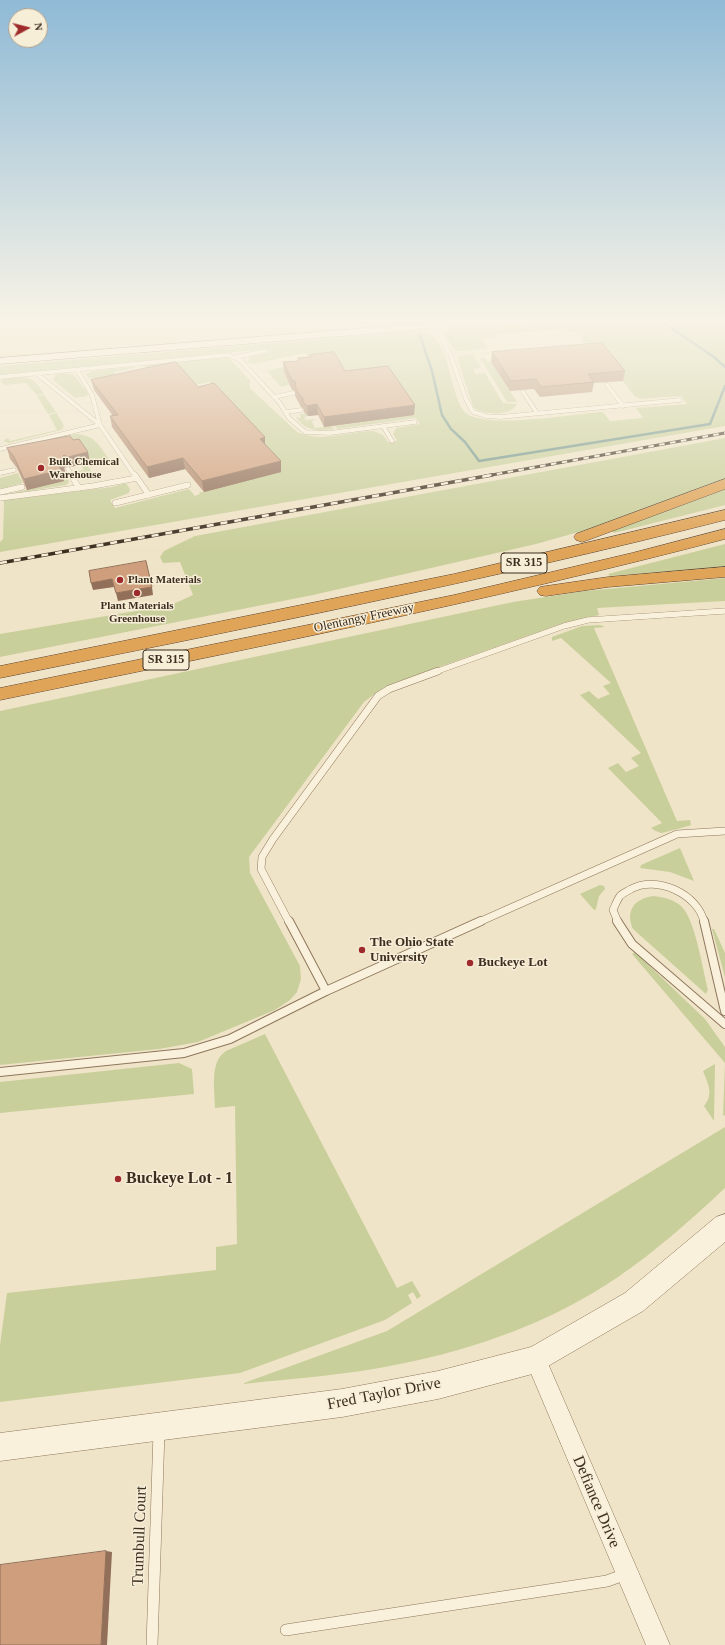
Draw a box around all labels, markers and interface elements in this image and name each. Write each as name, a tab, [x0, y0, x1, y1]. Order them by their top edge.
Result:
north arrow	[8, 8, 48, 48]
text: N	[32, 22, 45, 31]
place label: Bulk Chemical Warehouse	[49, 455, 119, 481]
marker: Bulk Chemical Warehouse	[36, 463, 46, 473]
road number: SR 315	[501, 553, 547, 573]
place label: Plant Materials	[128, 573, 201, 587]
marker: Plant Materials	[115, 575, 125, 585]
marker: Plant Materials Greenhouse	[132, 588, 142, 598]
place label: Plant Materials Greenhouse	[100, 599, 174, 625]
street label: Olentangy Freeway	[312, 600, 416, 636]
road number: SR 315	[143, 650, 189, 670]
place label: The Ohio State University	[370, 935, 454, 966]
marker: The Ohio State University	[357, 945, 367, 955]
place label: Buckeye Lot	[478, 955, 548, 971]
marker: Buckeye Lot	[465, 958, 475, 968]
place label: Buckeye Lot - 1	[126, 1169, 233, 1189]
marker: Buckeye Lot - 1	[113, 1174, 123, 1184]
street label: Fred Taylor Drive	[326, 1374, 442, 1414]
street label: Defiance Drive	[568, 1453, 624, 1551]
street label: Trumbull Court	[129, 1486, 151, 1586]

